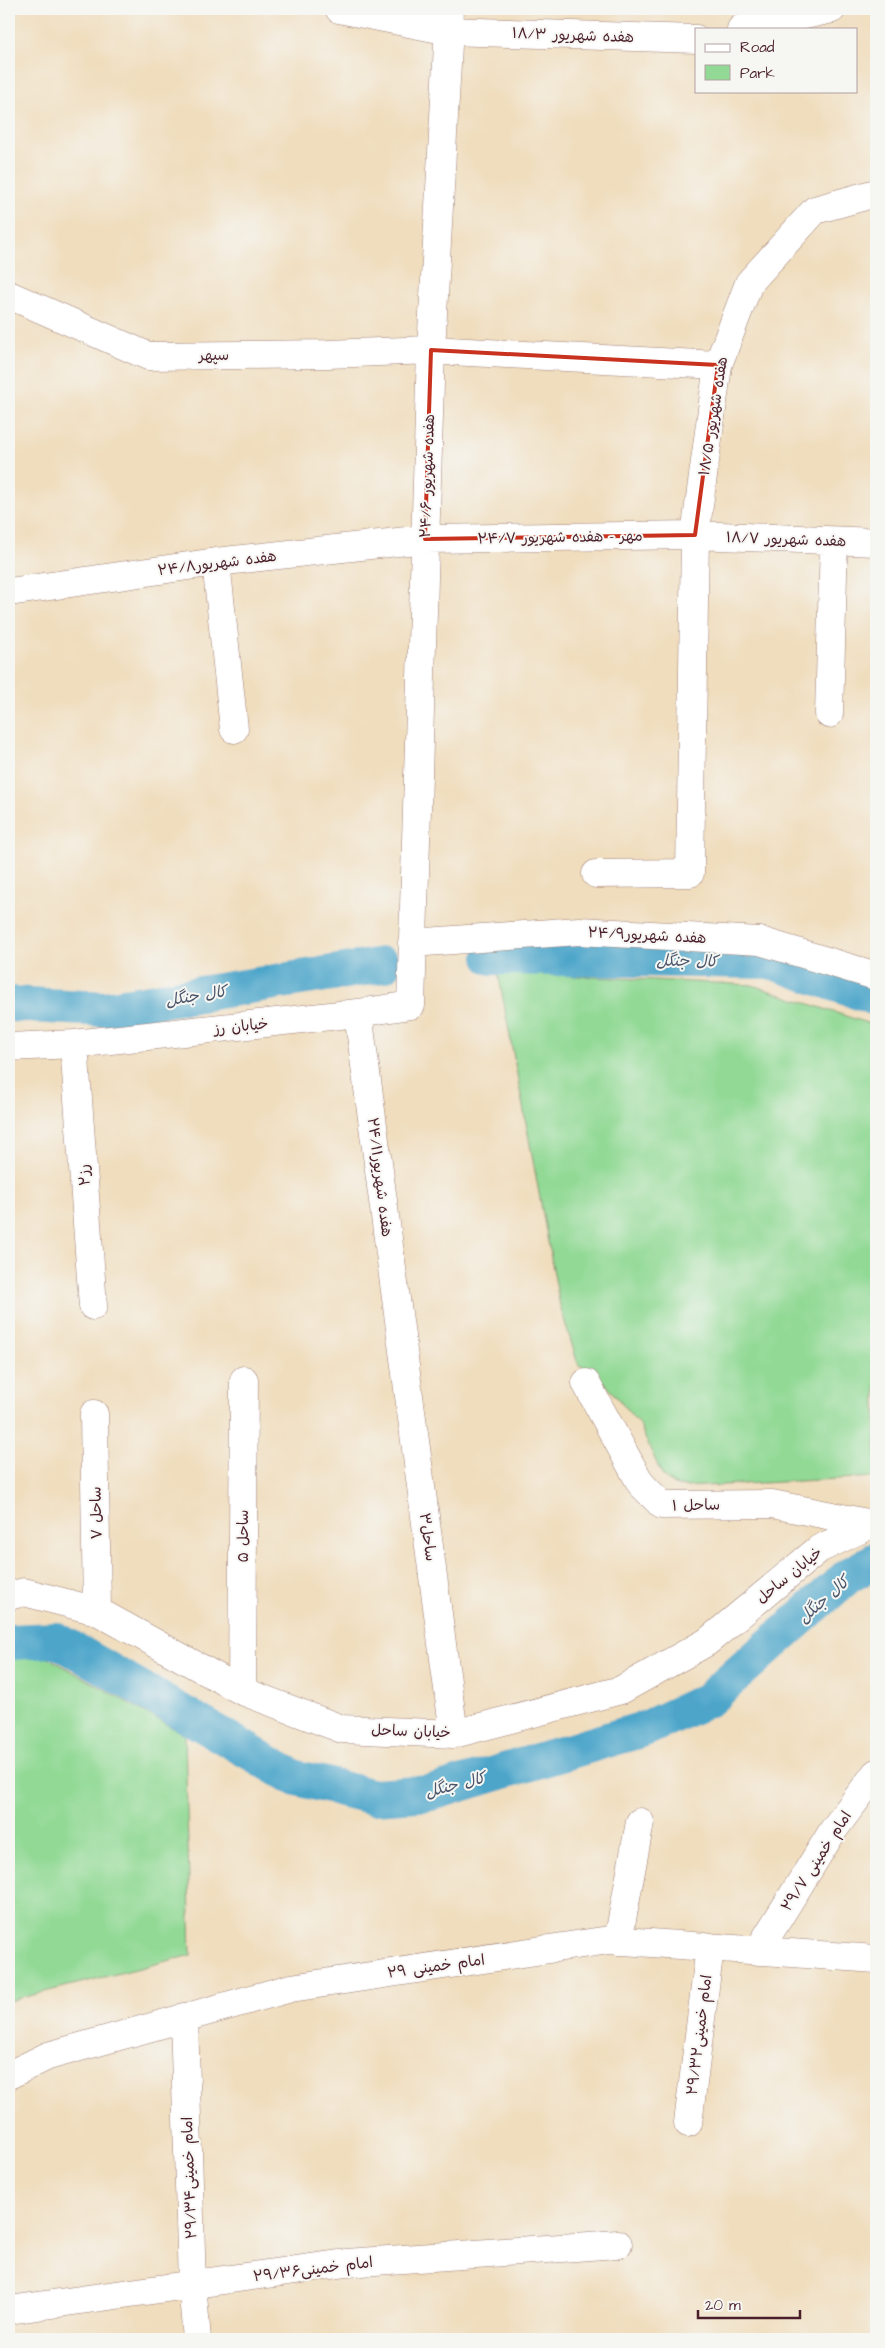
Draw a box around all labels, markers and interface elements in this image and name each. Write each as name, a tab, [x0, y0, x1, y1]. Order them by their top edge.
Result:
street label: هفده شهریور ۱۸/۳	[512, 23, 634, 48]
legend	[695, 28, 858, 92]
text: Road	[740, 37, 775, 58]
text: Park	[740, 63, 775, 84]
street label: سپهر	[197, 345, 229, 366]
street label: هفده شهریور ۱۸/۵	[694, 355, 733, 477]
street label: هفده شهریور ۲۴/۶	[415, 413, 440, 539]
street label: مهر - هفده شهریور ۲۴/۷	[477, 526, 643, 549]
street label: هفده شهریور ۱۸/۷	[725, 527, 847, 552]
street label: هفده شهریور۲۴/۸	[156, 546, 278, 581]
street label: هفده شهریور۲۴/۹	[587, 922, 707, 949]
water label: کال جنگل	[656, 949, 721, 973]
water label: کال جنگل	[164, 980, 231, 1012]
street label: خیابان رز	[212, 1013, 269, 1040]
street label: هفده شهریور۲۴/۱۱	[362, 1116, 397, 1238]
street label: رز۲	[73, 1163, 96, 1186]
street label: ساحل ۷	[86, 1486, 107, 1540]
street label: ساحل ۱	[672, 1495, 720, 1516]
street label: ساحل ۵	[233, 1510, 254, 1562]
street label: ساحل۳	[414, 1511, 441, 1563]
street label: خیابان ساحل	[752, 1542, 827, 1609]
water label: کال جنگل	[793, 1569, 856, 1628]
street label: خیابان ساحل	[371, 1720, 451, 1743]
water label: کال جنگل	[423, 1766, 491, 1803]
street label: امام خمینی ۲۹/۷	[776, 1807, 857, 1915]
street label: امام خمینی ۲۹	[386, 1949, 486, 1984]
street label: امام خمینی۲۹/۳۲	[682, 1974, 717, 2097]
street label: امام خمینی۲۹/۳۴	[177, 2116, 202, 2240]
street label: امام خمینی۲۹/۳۶	[252, 2252, 374, 2287]
scale bar	[698, 2288, 800, 2320]
text: 20 m	[705, 2295, 741, 2316]

